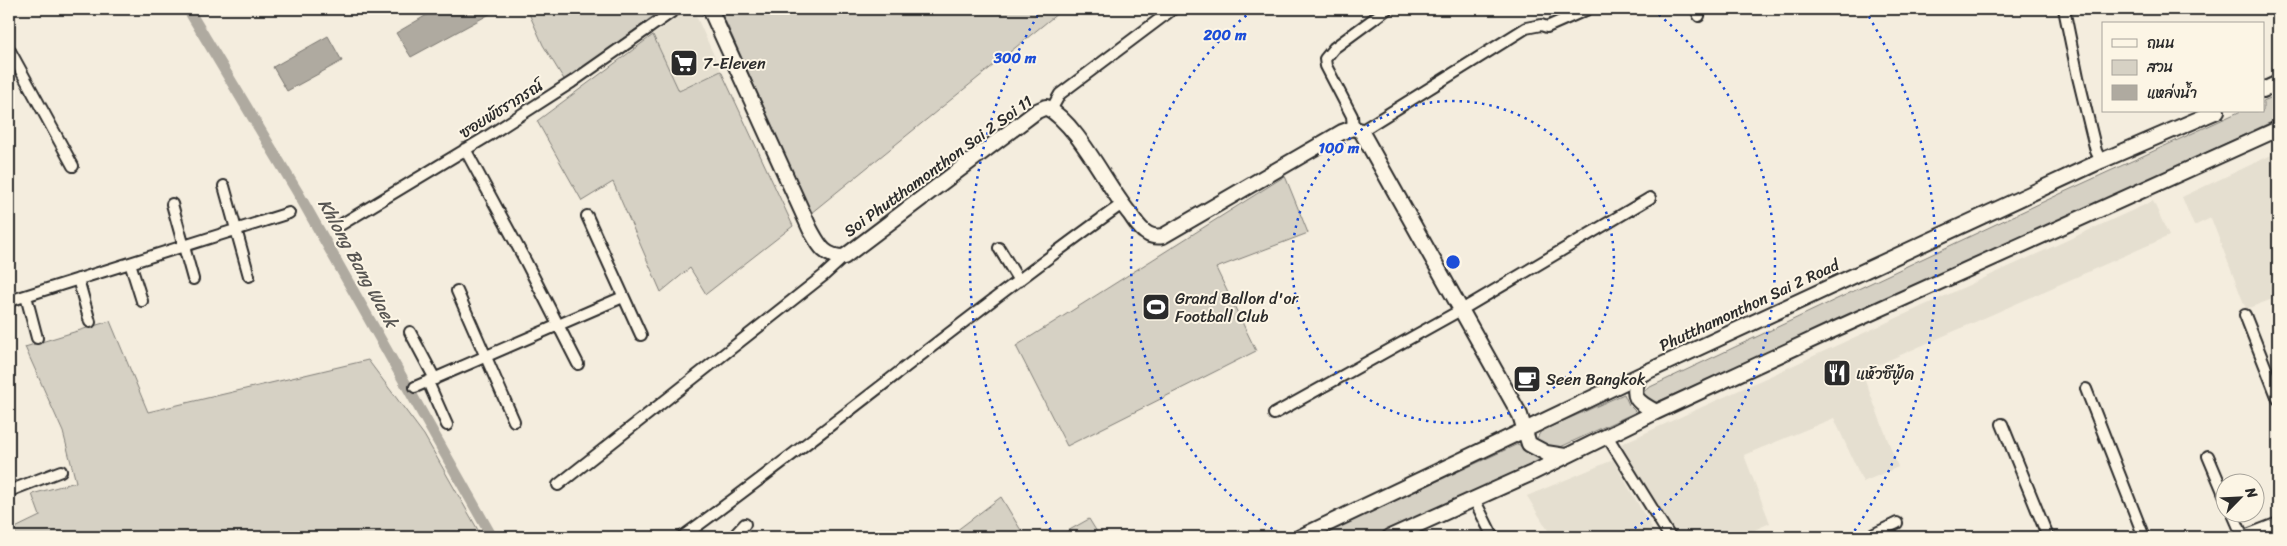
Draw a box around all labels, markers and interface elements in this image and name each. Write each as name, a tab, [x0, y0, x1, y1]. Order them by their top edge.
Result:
text: 200 m	[1202, 22, 1247, 48]
legend	[2102, 22, 2264, 112]
text: ถนน	[2147, 30, 2175, 56]
text: 300 m	[993, 45, 1037, 71]
supermarket icon: 7-Eleven	[669, 48, 699, 78]
place label: 7-Eleven	[703, 49, 766, 78]
text: สวน	[2146, 54, 2173, 80]
street label: ซอยพัชราภรณ์	[453, 70, 551, 146]
text: แหล่งน้ำ	[2147, 80, 2197, 106]
street label: Soi Phutthamonthon Sai 2 Soi 11	[837, 87, 1039, 245]
text: 100 m	[1319, 135, 1360, 161]
water label: Khlong Bang Waek	[309, 192, 408, 336]
street label: Phutthamonthon Sai 2 Road	[1654, 250, 1845, 360]
centre of rings	[1444, 253, 1462, 271]
place label: Grand Ballon d'or Football Club	[1175, 284, 1300, 331]
sports icon: Grand Ballon d'or Football Club	[1141, 292, 1171, 322]
restaurant icon: แห้วซีฟู้ด	[1822, 358, 1852, 388]
place label: แห้วซีฟู้ด	[1856, 359, 1914, 388]
cafe icon: Seen Bangkok	[1512, 364, 1542, 394]
place label: Seen Bangkok	[1546, 365, 1646, 394]
north arrow	[2214, 474, 2264, 524]
text: N	[2238, 482, 2265, 503]

